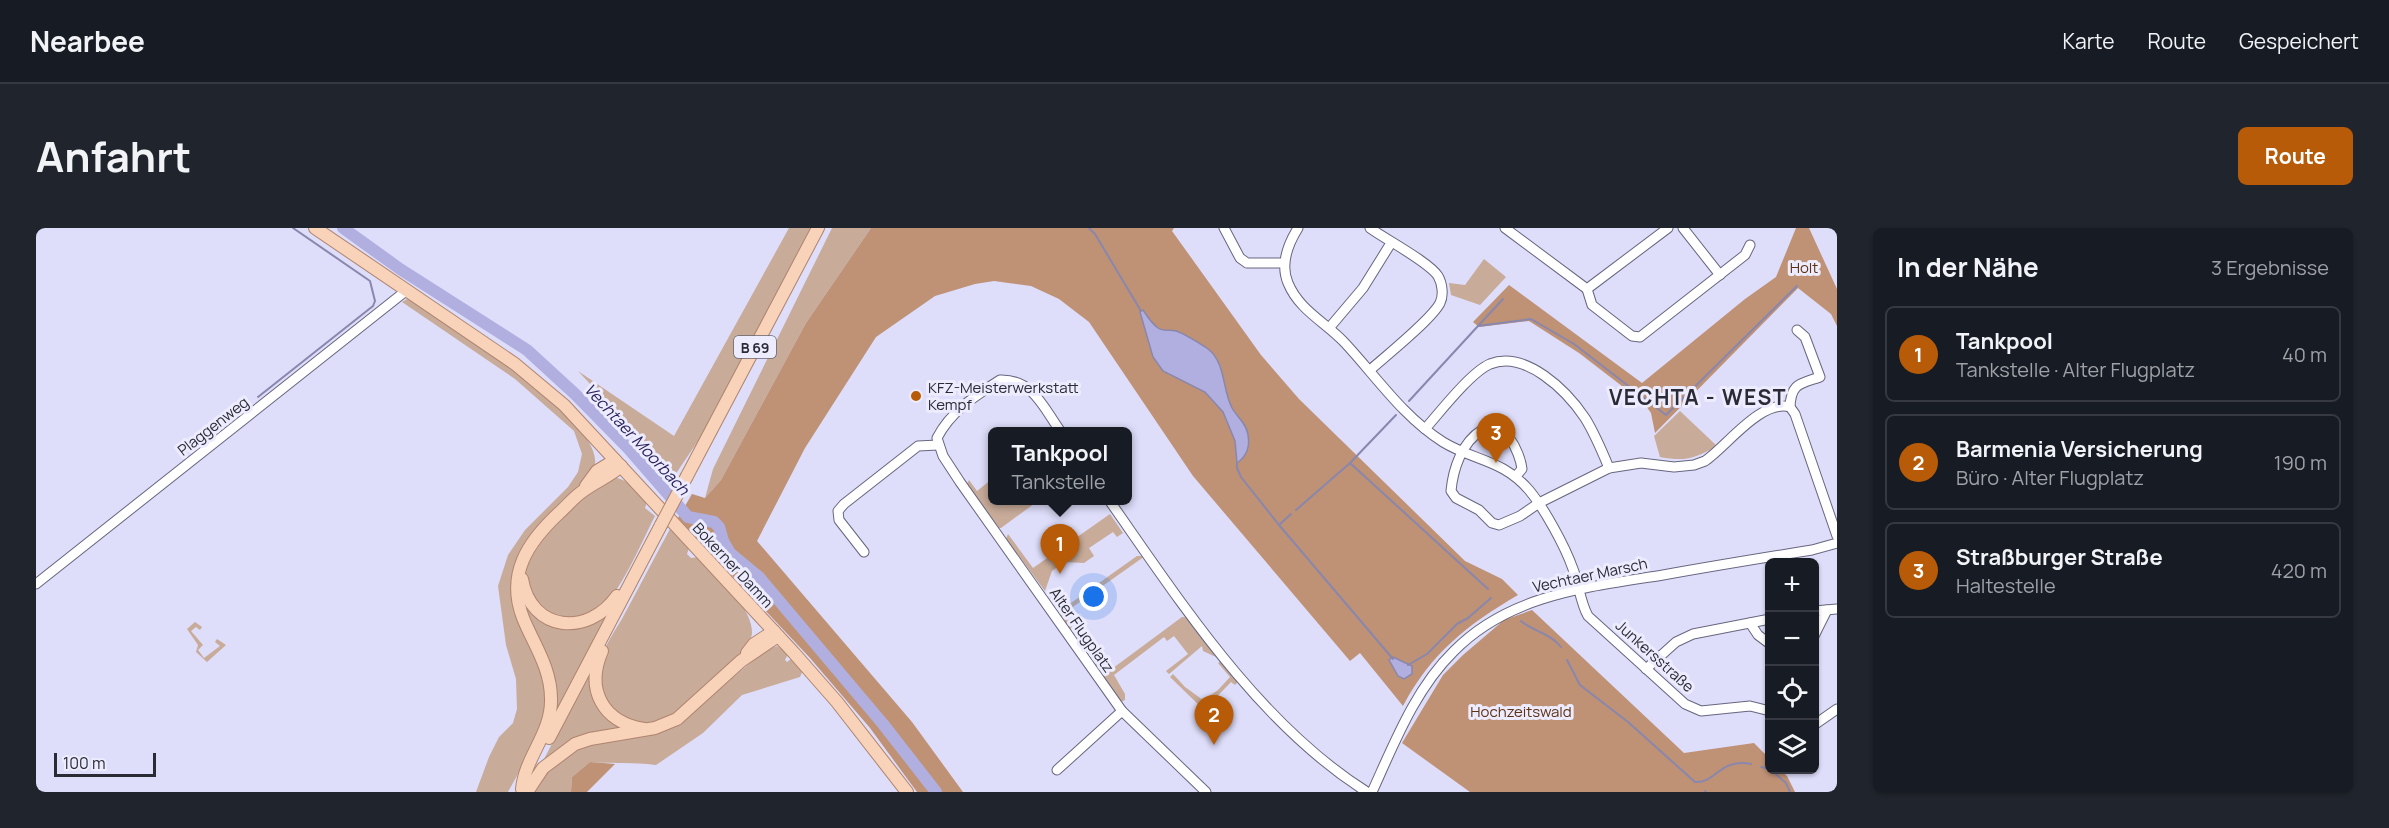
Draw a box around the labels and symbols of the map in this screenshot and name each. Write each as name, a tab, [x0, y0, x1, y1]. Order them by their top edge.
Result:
park label: Holt	[1790, 257, 1818, 278]
road number: B 69	[734, 336, 776, 358]
place label: KFZ-Meisterwerkstatt Kempf	[928, 377, 1079, 415]
water label: Vechtaer Moorbach	[580, 379, 695, 500]
district label: VECHTA - WEST	[1609, 383, 1787, 411]
marker: KFZ-Meisterwerkstatt Kempf	[909, 389, 923, 403]
street label: Plaggenweg	[173, 392, 253, 460]
pin: 3	[1476, 414, 1516, 463]
street label: Bokerner Damm	[688, 518, 778, 612]
pin: 1	[1040, 524, 1080, 574]
street label: Vechtaer Marsch	[1531, 553, 1649, 597]
your location	[1079, 582, 1108, 611]
street label: Alter Flugplatz	[1045, 583, 1119, 677]
street label: Junkersstraße	[1611, 615, 1699, 697]
pin: 2	[1194, 696, 1234, 745]
park label: Hochzeitswald	[1470, 701, 1572, 722]
scale bar	[54, 750, 156, 778]

